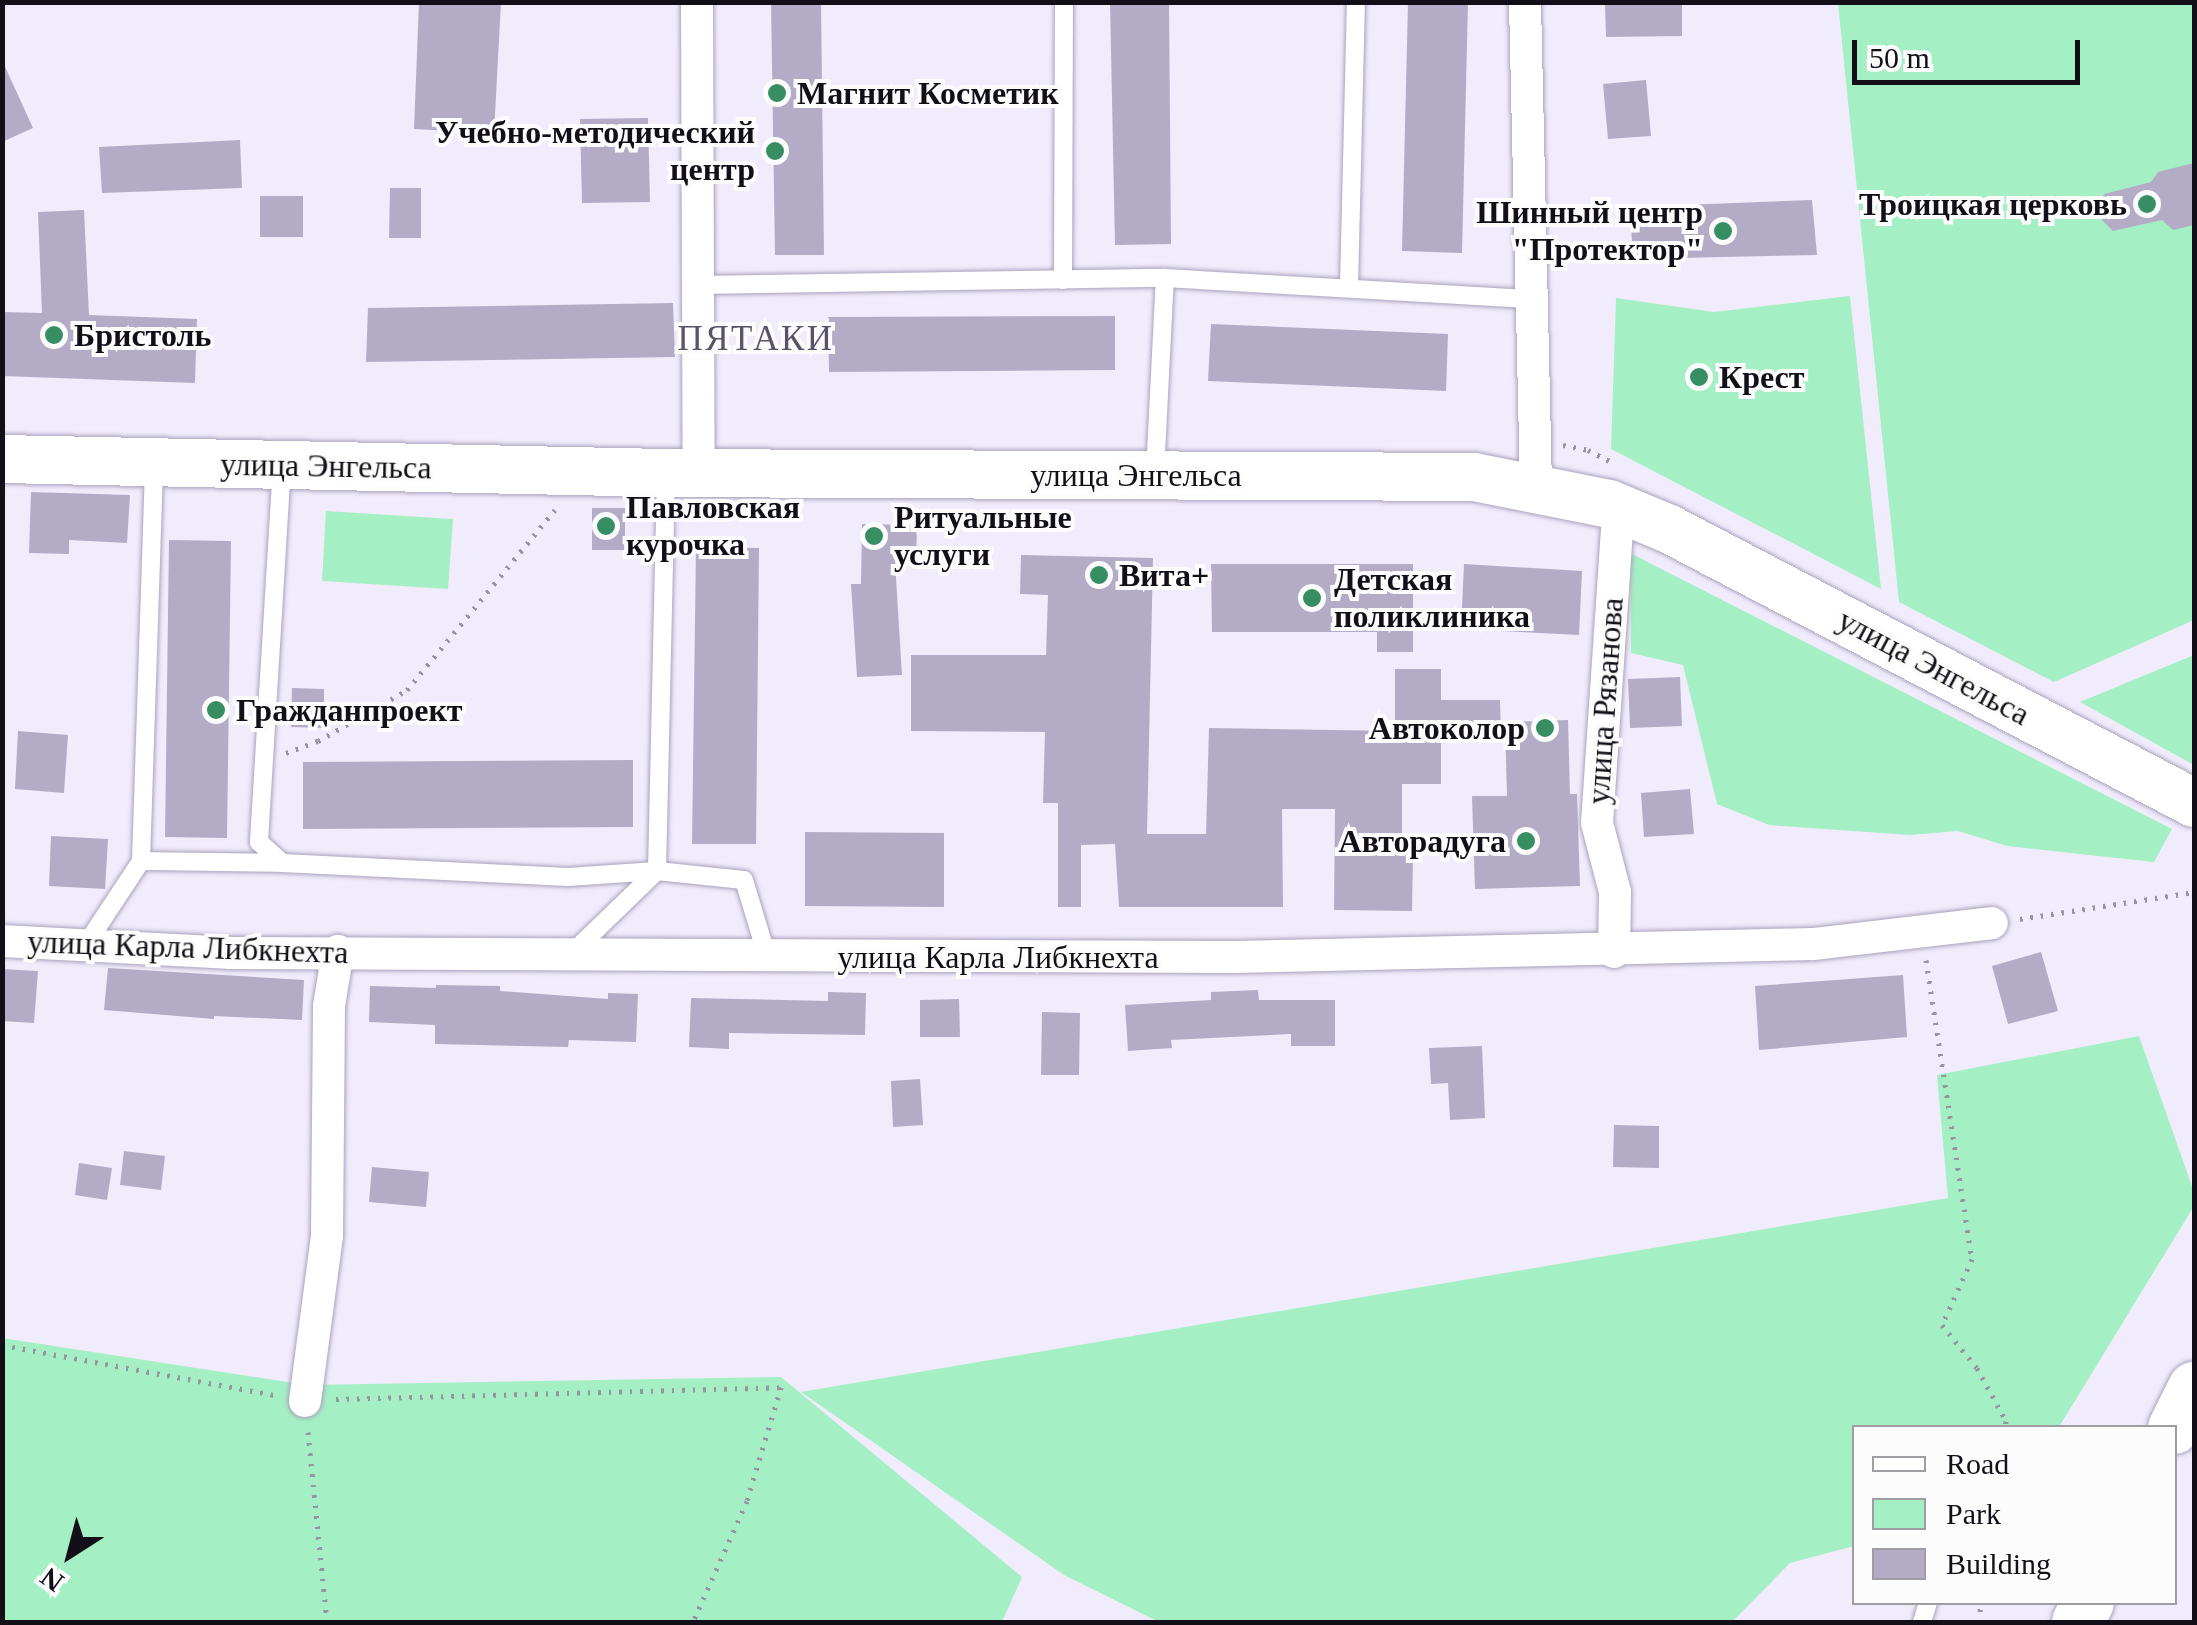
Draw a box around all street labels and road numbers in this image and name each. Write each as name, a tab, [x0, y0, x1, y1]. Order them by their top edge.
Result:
street label: улица Энгельса	[220, 445, 432, 487]
street label: улица Энгельса	[1030, 456, 1242, 494]
street label: улица Рязанова	[1579, 596, 1631, 806]
street label: улица Энгельса	[1832, 600, 2036, 734]
street label: улица Карла Либкнехта	[27, 922, 349, 972]
street label: улица Карла Либкнехта	[837, 938, 1159, 976]

